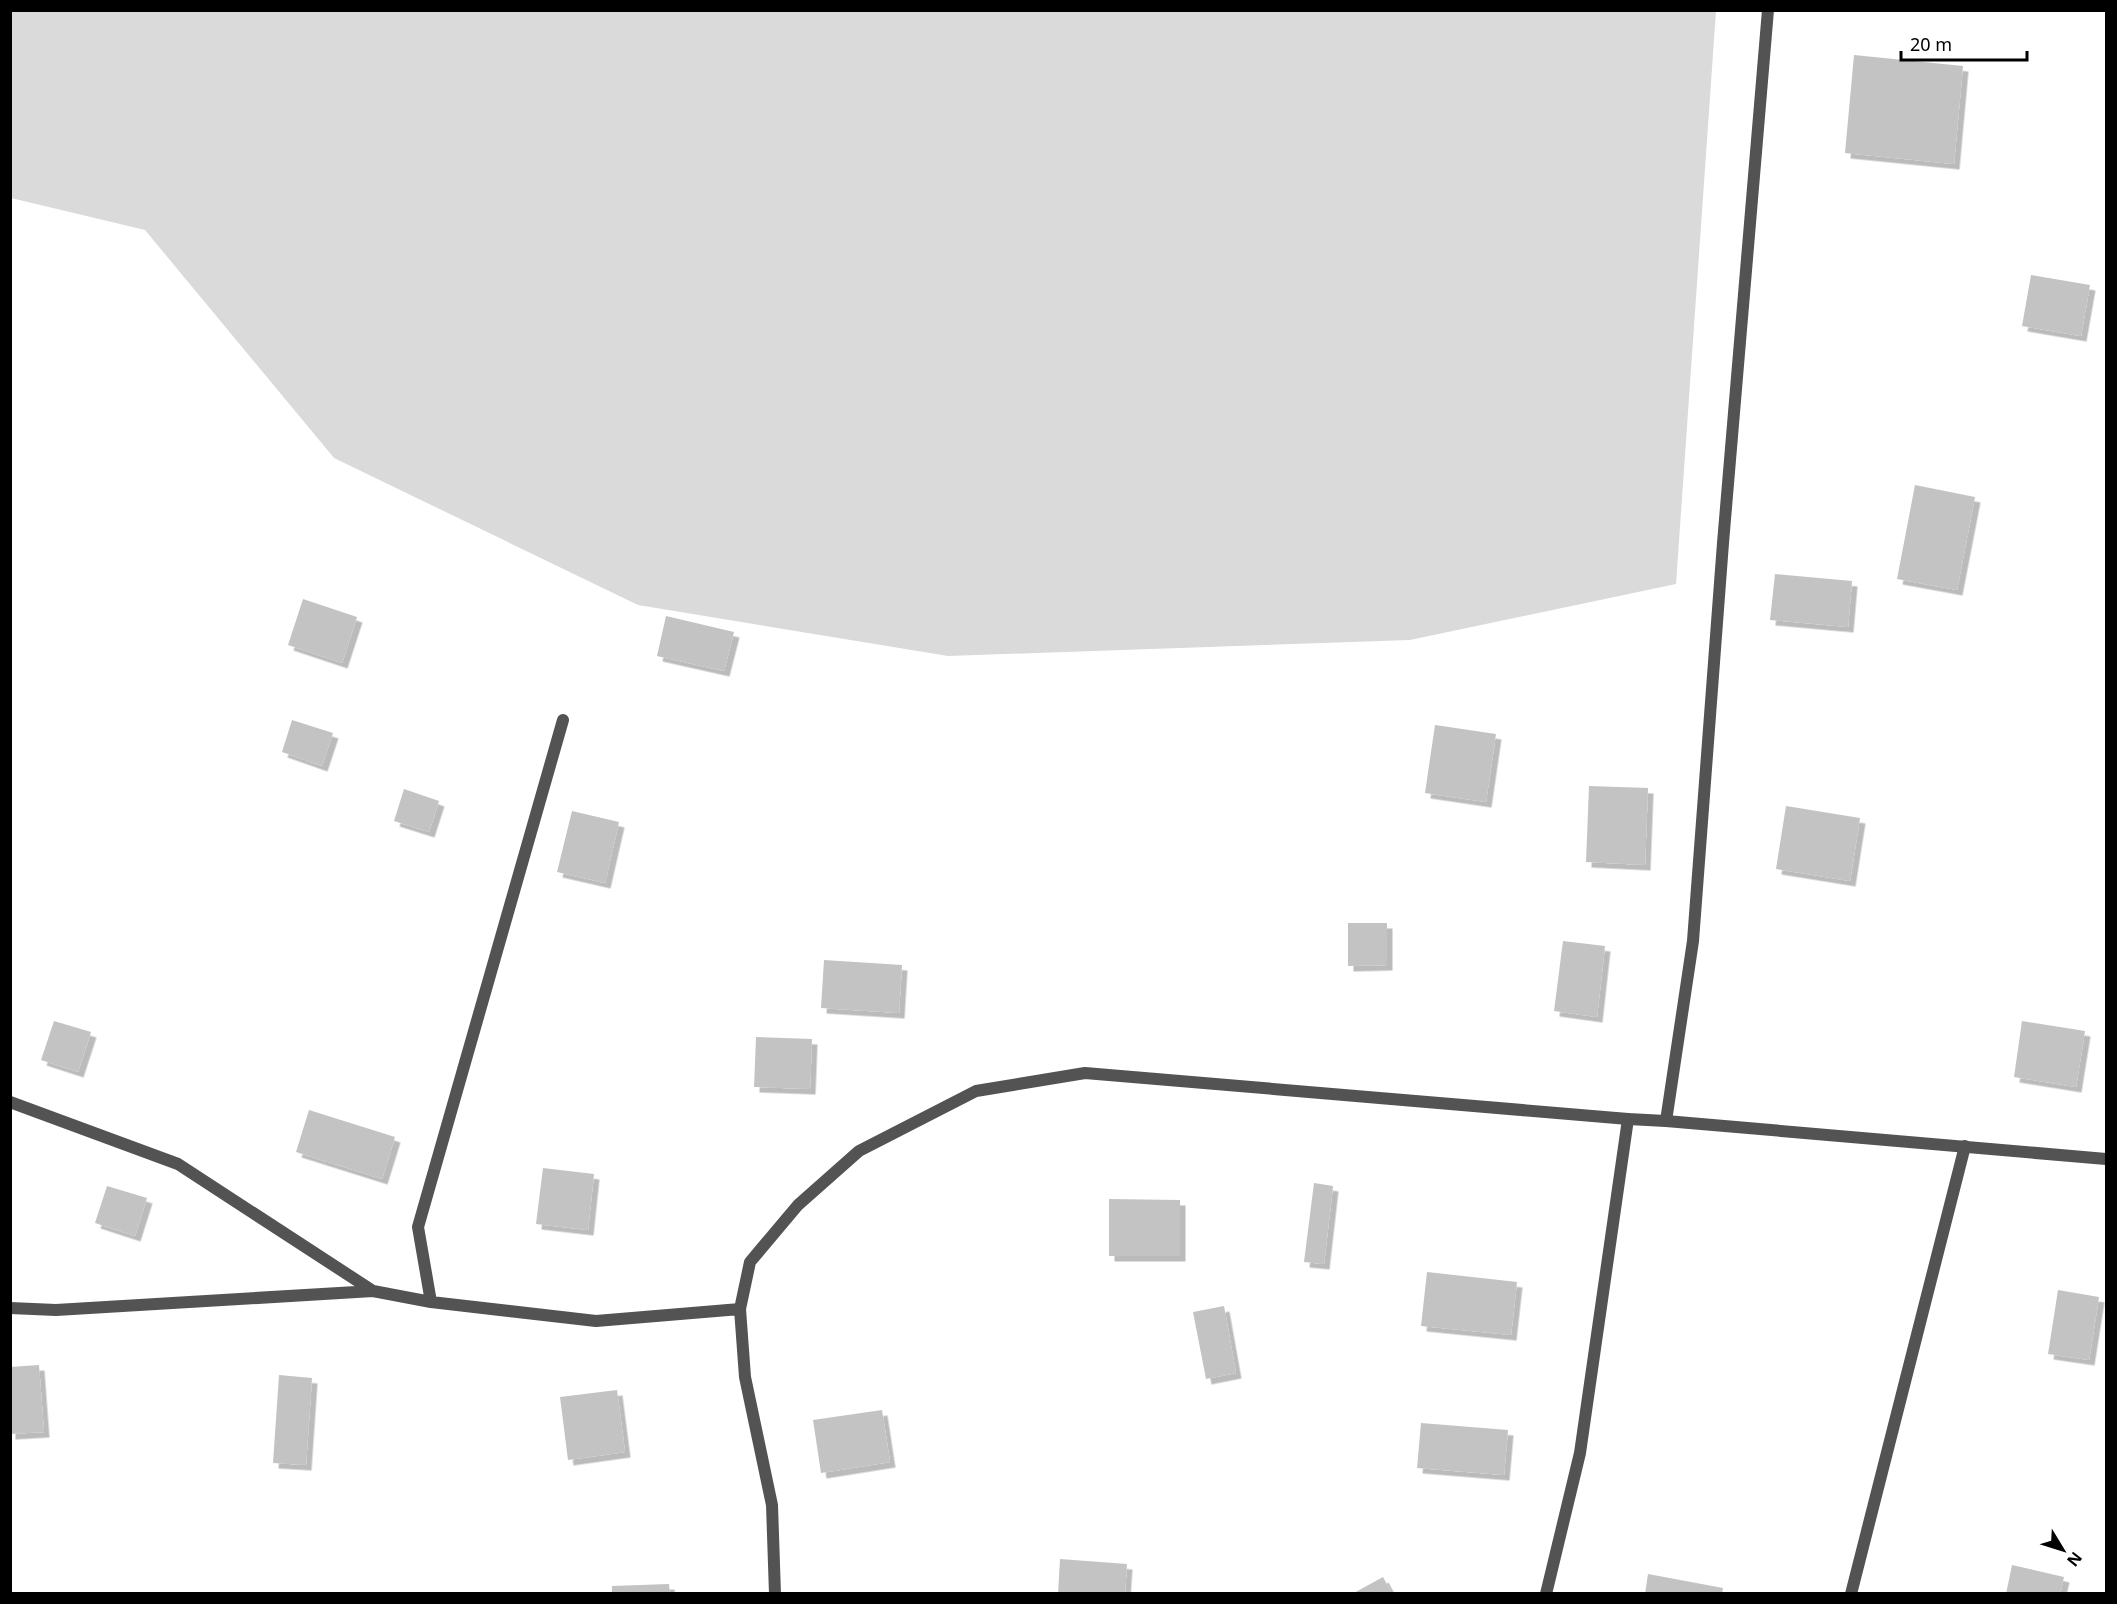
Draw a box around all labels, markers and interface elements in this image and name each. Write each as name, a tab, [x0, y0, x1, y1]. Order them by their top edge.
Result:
scale bar	[1901, 24, 2027, 62]
text: 20 m	[1910, 32, 1952, 56]
north arrow	[2033, 1520, 2093, 1580]
text: N	[2062, 1547, 2087, 1571]

